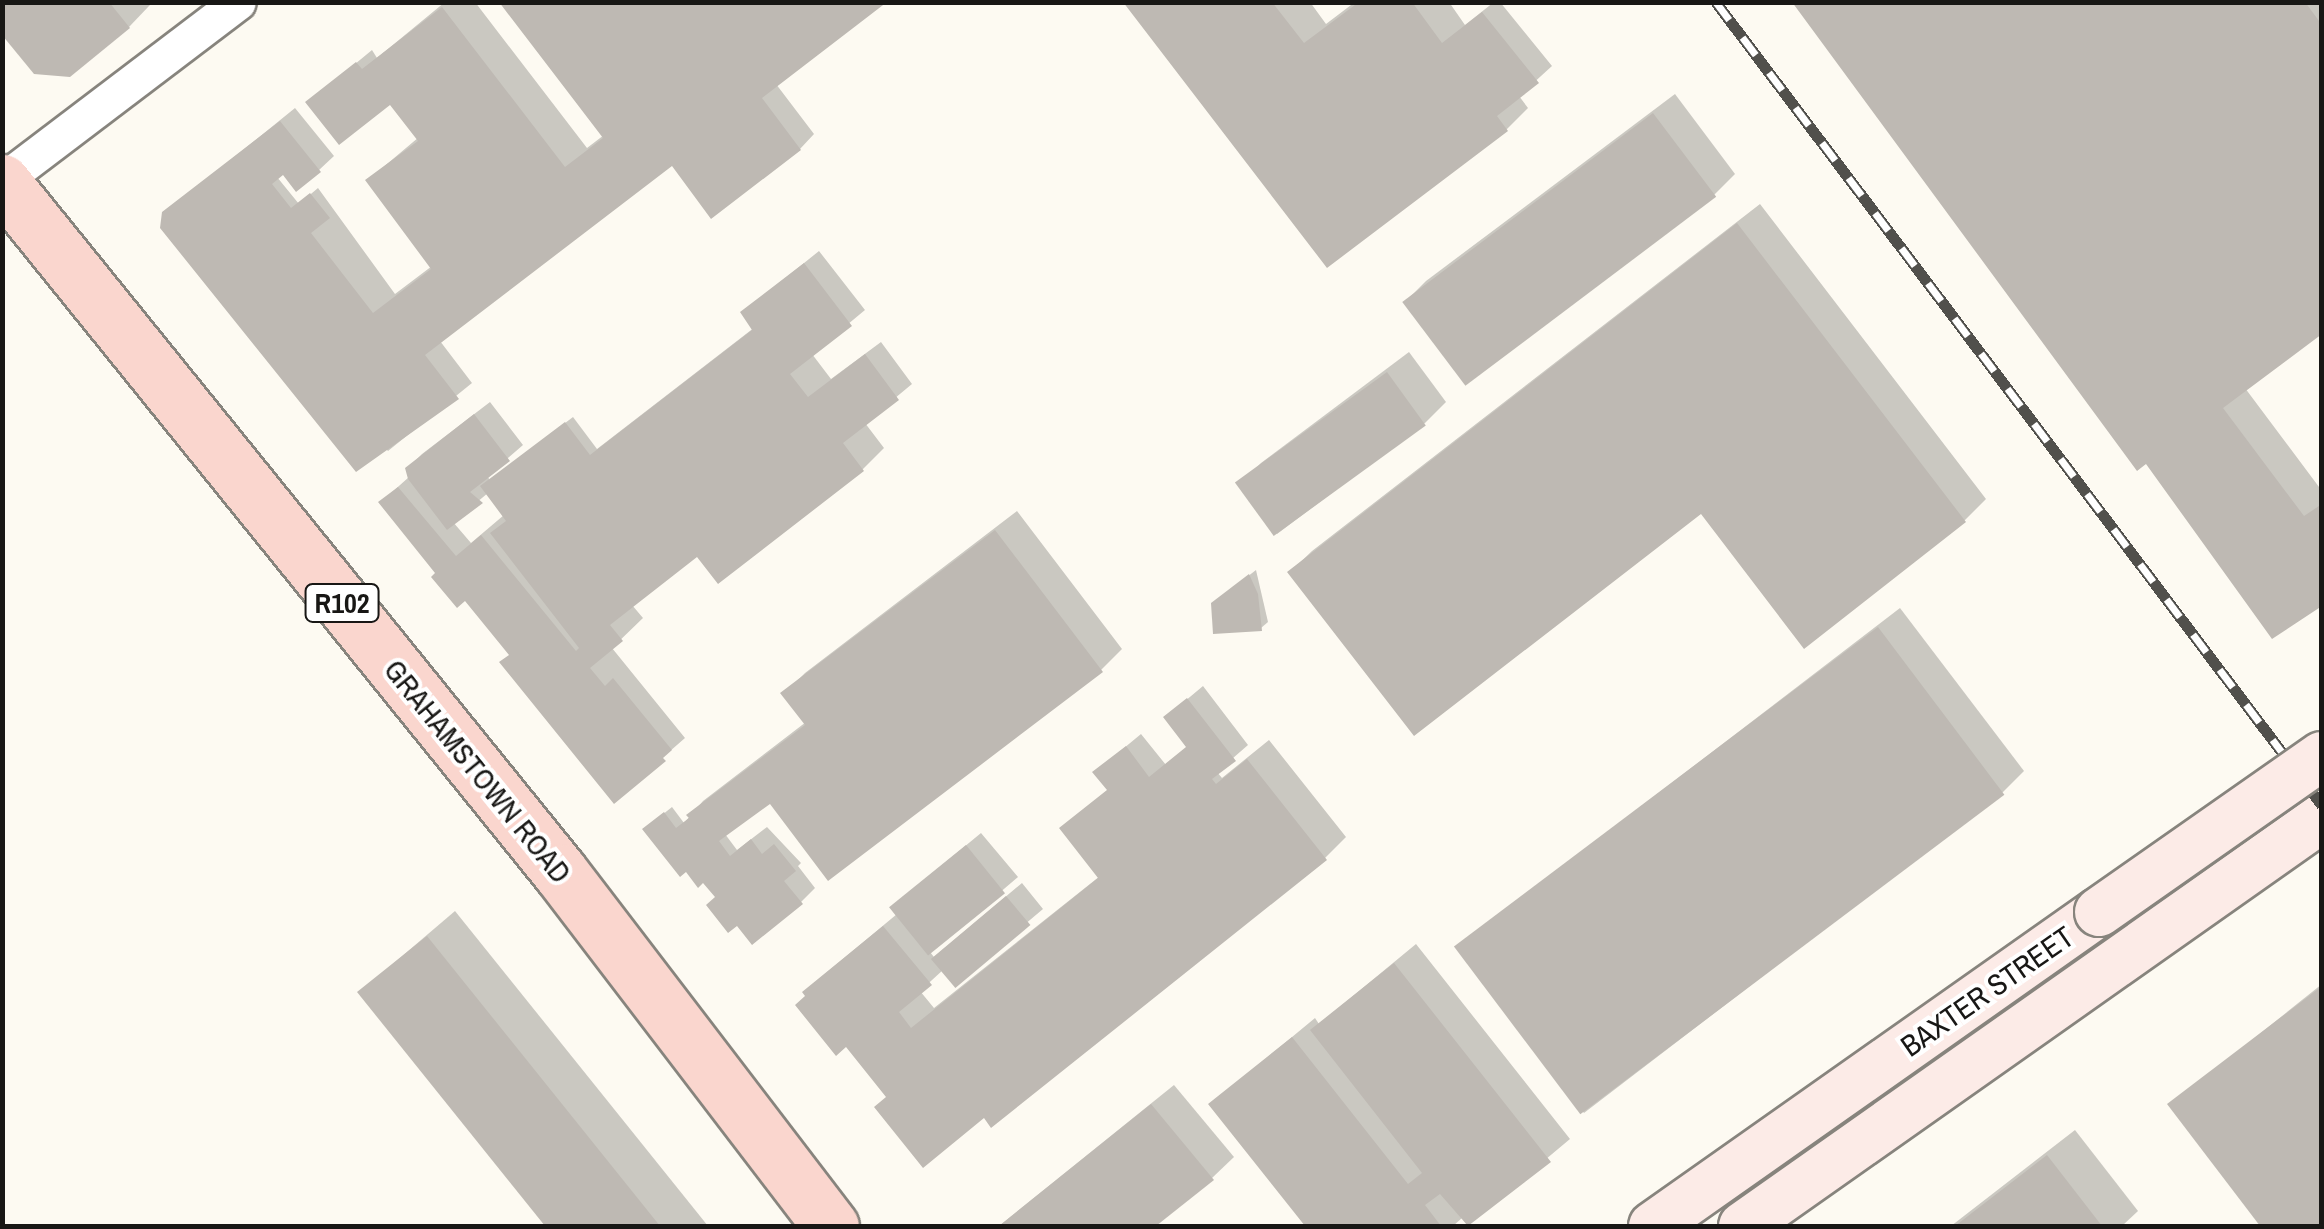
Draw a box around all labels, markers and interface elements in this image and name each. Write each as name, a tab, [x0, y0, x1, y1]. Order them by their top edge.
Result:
road number: R102	[304, 580, 380, 626]
street label: GRAHAMSTOWN ROAD	[377, 652, 579, 890]
street label: BAXTER STREET	[1894, 918, 2080, 1064]

